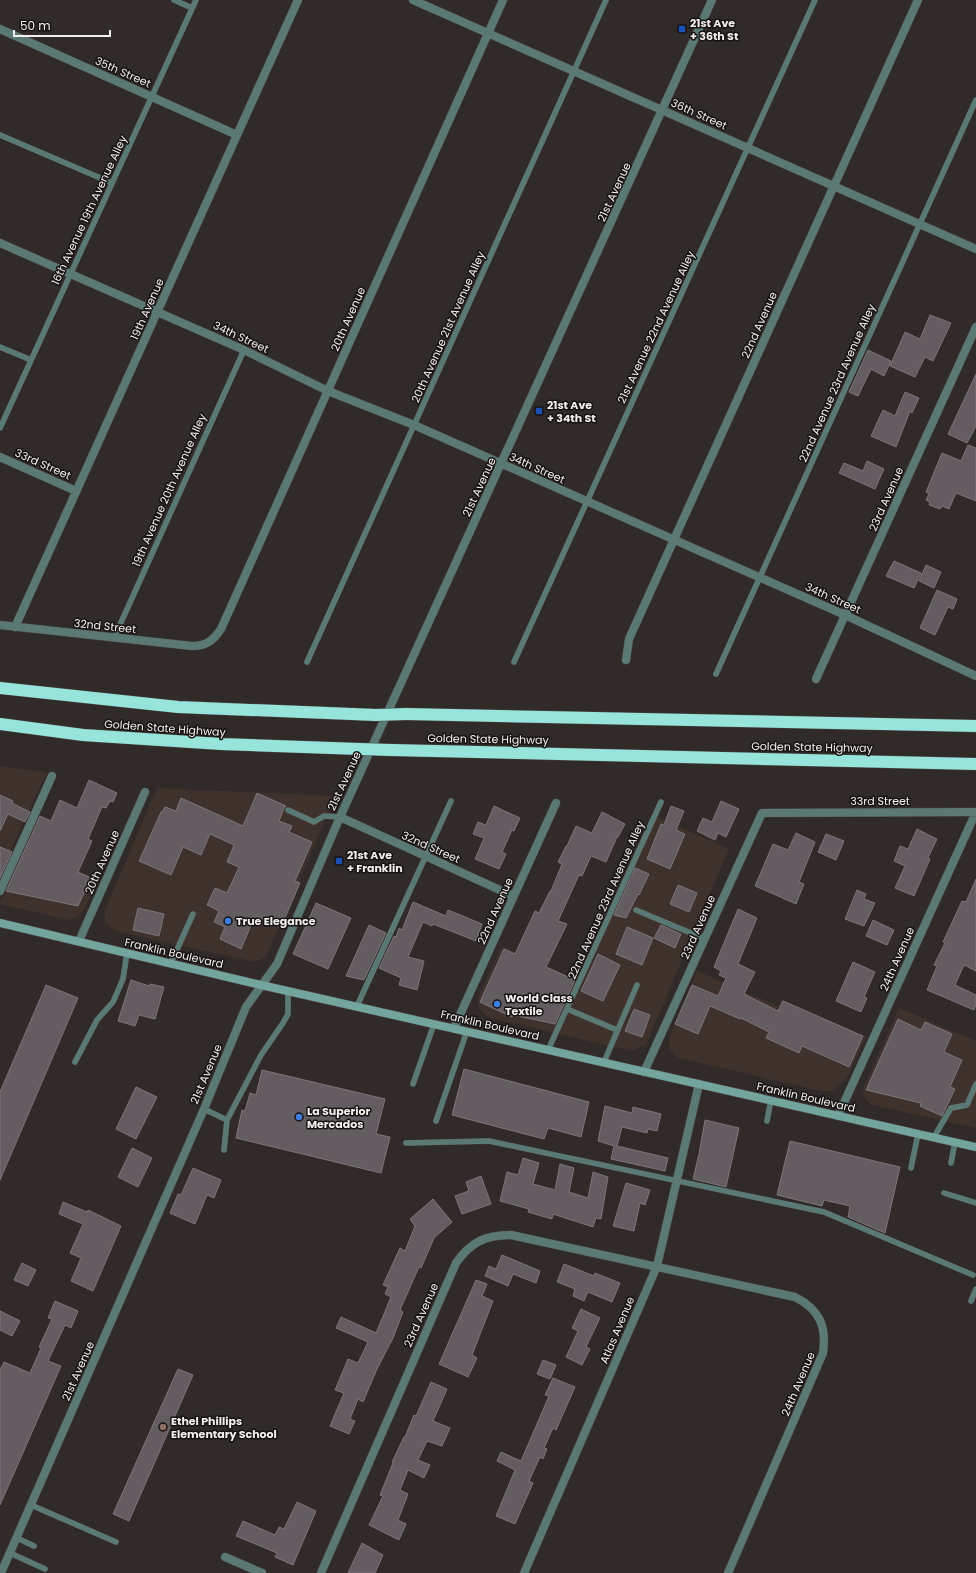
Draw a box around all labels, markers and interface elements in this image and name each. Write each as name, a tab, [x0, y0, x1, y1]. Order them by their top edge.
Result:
scale bar	[14, 12, 110, 38]
place label: 21st Ave + 36th St	[690, 15, 739, 44]
text: 50 m	[20, 17, 51, 34]
marker: 21st Ave + 36th St	[677, 24, 687, 34]
street label: 35th Street	[93, 53, 153, 91]
street label: 36th Street	[668, 95, 730, 133]
street label: 16th Avenue 19th Avenue Alley	[47, 132, 131, 287]
street label: 21st Avenue	[593, 160, 635, 224]
street label: 21st Avenue 22nd Avenue Alley	[613, 247, 699, 406]
street label: 20th Avenue 21st Avenue Alley	[407, 248, 489, 405]
street label: 19th Avenue	[126, 276, 168, 342]
street label: 20th Avenue	[327, 284, 369, 354]
street label: 22nd Avenue	[737, 289, 781, 361]
street label: 22nd Avenue 23rd Avenue Alley	[795, 301, 880, 465]
street label: 34th Street	[211, 317, 271, 357]
place label: 21st Ave + 34th St	[547, 397, 596, 426]
marker: 21st Ave + 34th St	[534, 406, 544, 416]
street label: 19th Avenue 20th Avenue Alley	[128, 410, 210, 569]
street label: 33rd Street	[12, 445, 74, 483]
street label: 34th Street	[507, 449, 567, 487]
street label: 21st Avenue	[458, 455, 500, 519]
street label: 23rd Avenue	[865, 464, 907, 534]
street label: 34th Street	[803, 579, 863, 617]
street label: 32nd Street	[73, 615, 137, 637]
street label: Golden State Highway	[104, 716, 227, 740]
street label: Golden State Highway	[427, 730, 550, 748]
street label: Golden State Highway	[751, 738, 874, 756]
street label: 21st Avenue	[323, 749, 365, 813]
street label: 33rd Street	[850, 793, 910, 809]
street label: 22nd Avenue 23rd Avenue Alley	[564, 818, 649, 982]
street label: 20th Avenue	[81, 827, 123, 897]
street label: 32nd Street	[399, 827, 463, 867]
place label: 21st Ave + Franklin	[347, 847, 403, 876]
marker: 21st Ave + Franklin	[334, 856, 344, 866]
street label: 22nd Avenue	[473, 875, 517, 947]
street label: 23rd Avenue	[677, 892, 719, 962]
place label: True Elegance	[236, 913, 316, 929]
marker: True Elegance	[223, 916, 233, 926]
street label: 24th Avenue	[876, 924, 918, 994]
street label: Franklin Boulevard	[123, 934, 225, 972]
place label: World Class Textile	[505, 990, 573, 1019]
marker: World Class Textile	[492, 999, 502, 1009]
street label: Franklin Boulevard	[439, 1006, 541, 1044]
street label: 21st Avenue	[186, 1041, 226, 1107]
street label: Franklin Boulevard	[755, 1078, 857, 1116]
place label: La Superior Mercados	[307, 1103, 370, 1132]
marker: La Superior Mercados	[294, 1112, 304, 1122]
street label: 23rd Avenue	[400, 1280, 442, 1350]
street label: Atlas Avenue	[596, 1294, 638, 1366]
street label: 21st Avenue	[58, 1338, 98, 1403]
street label: 24th Avenue	[777, 1349, 819, 1419]
place label: Ethel Phillips Elementary School	[171, 1413, 277, 1442]
marker: Ethel Phillips Elementary School	[158, 1422, 168, 1432]

